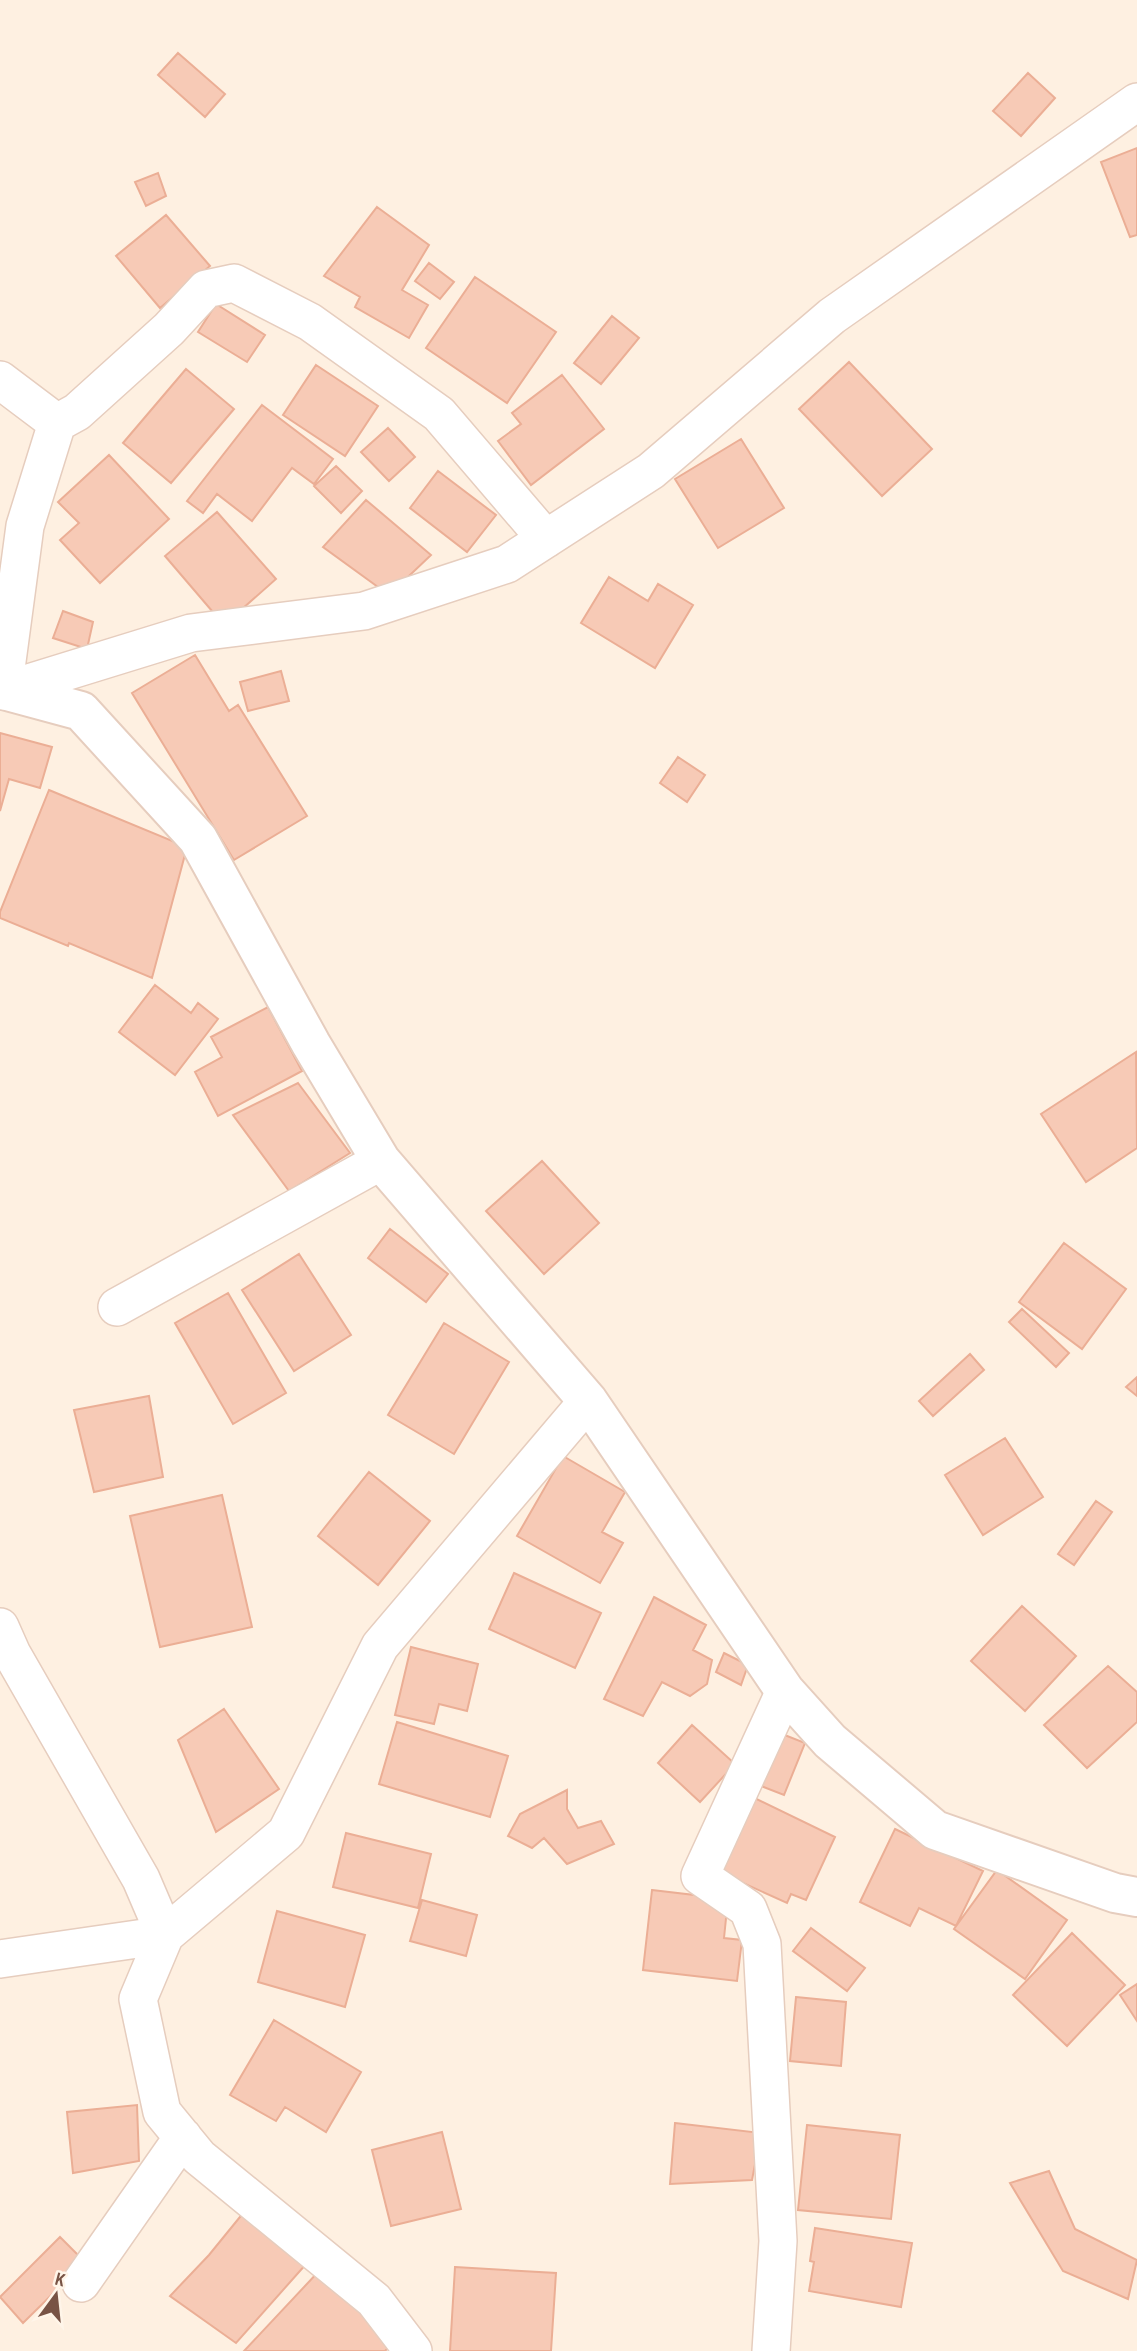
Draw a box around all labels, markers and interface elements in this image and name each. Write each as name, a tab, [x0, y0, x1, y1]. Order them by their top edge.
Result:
north arrow	[21, 2260, 91, 2330]
text: K	[53, 2268, 68, 2293]

